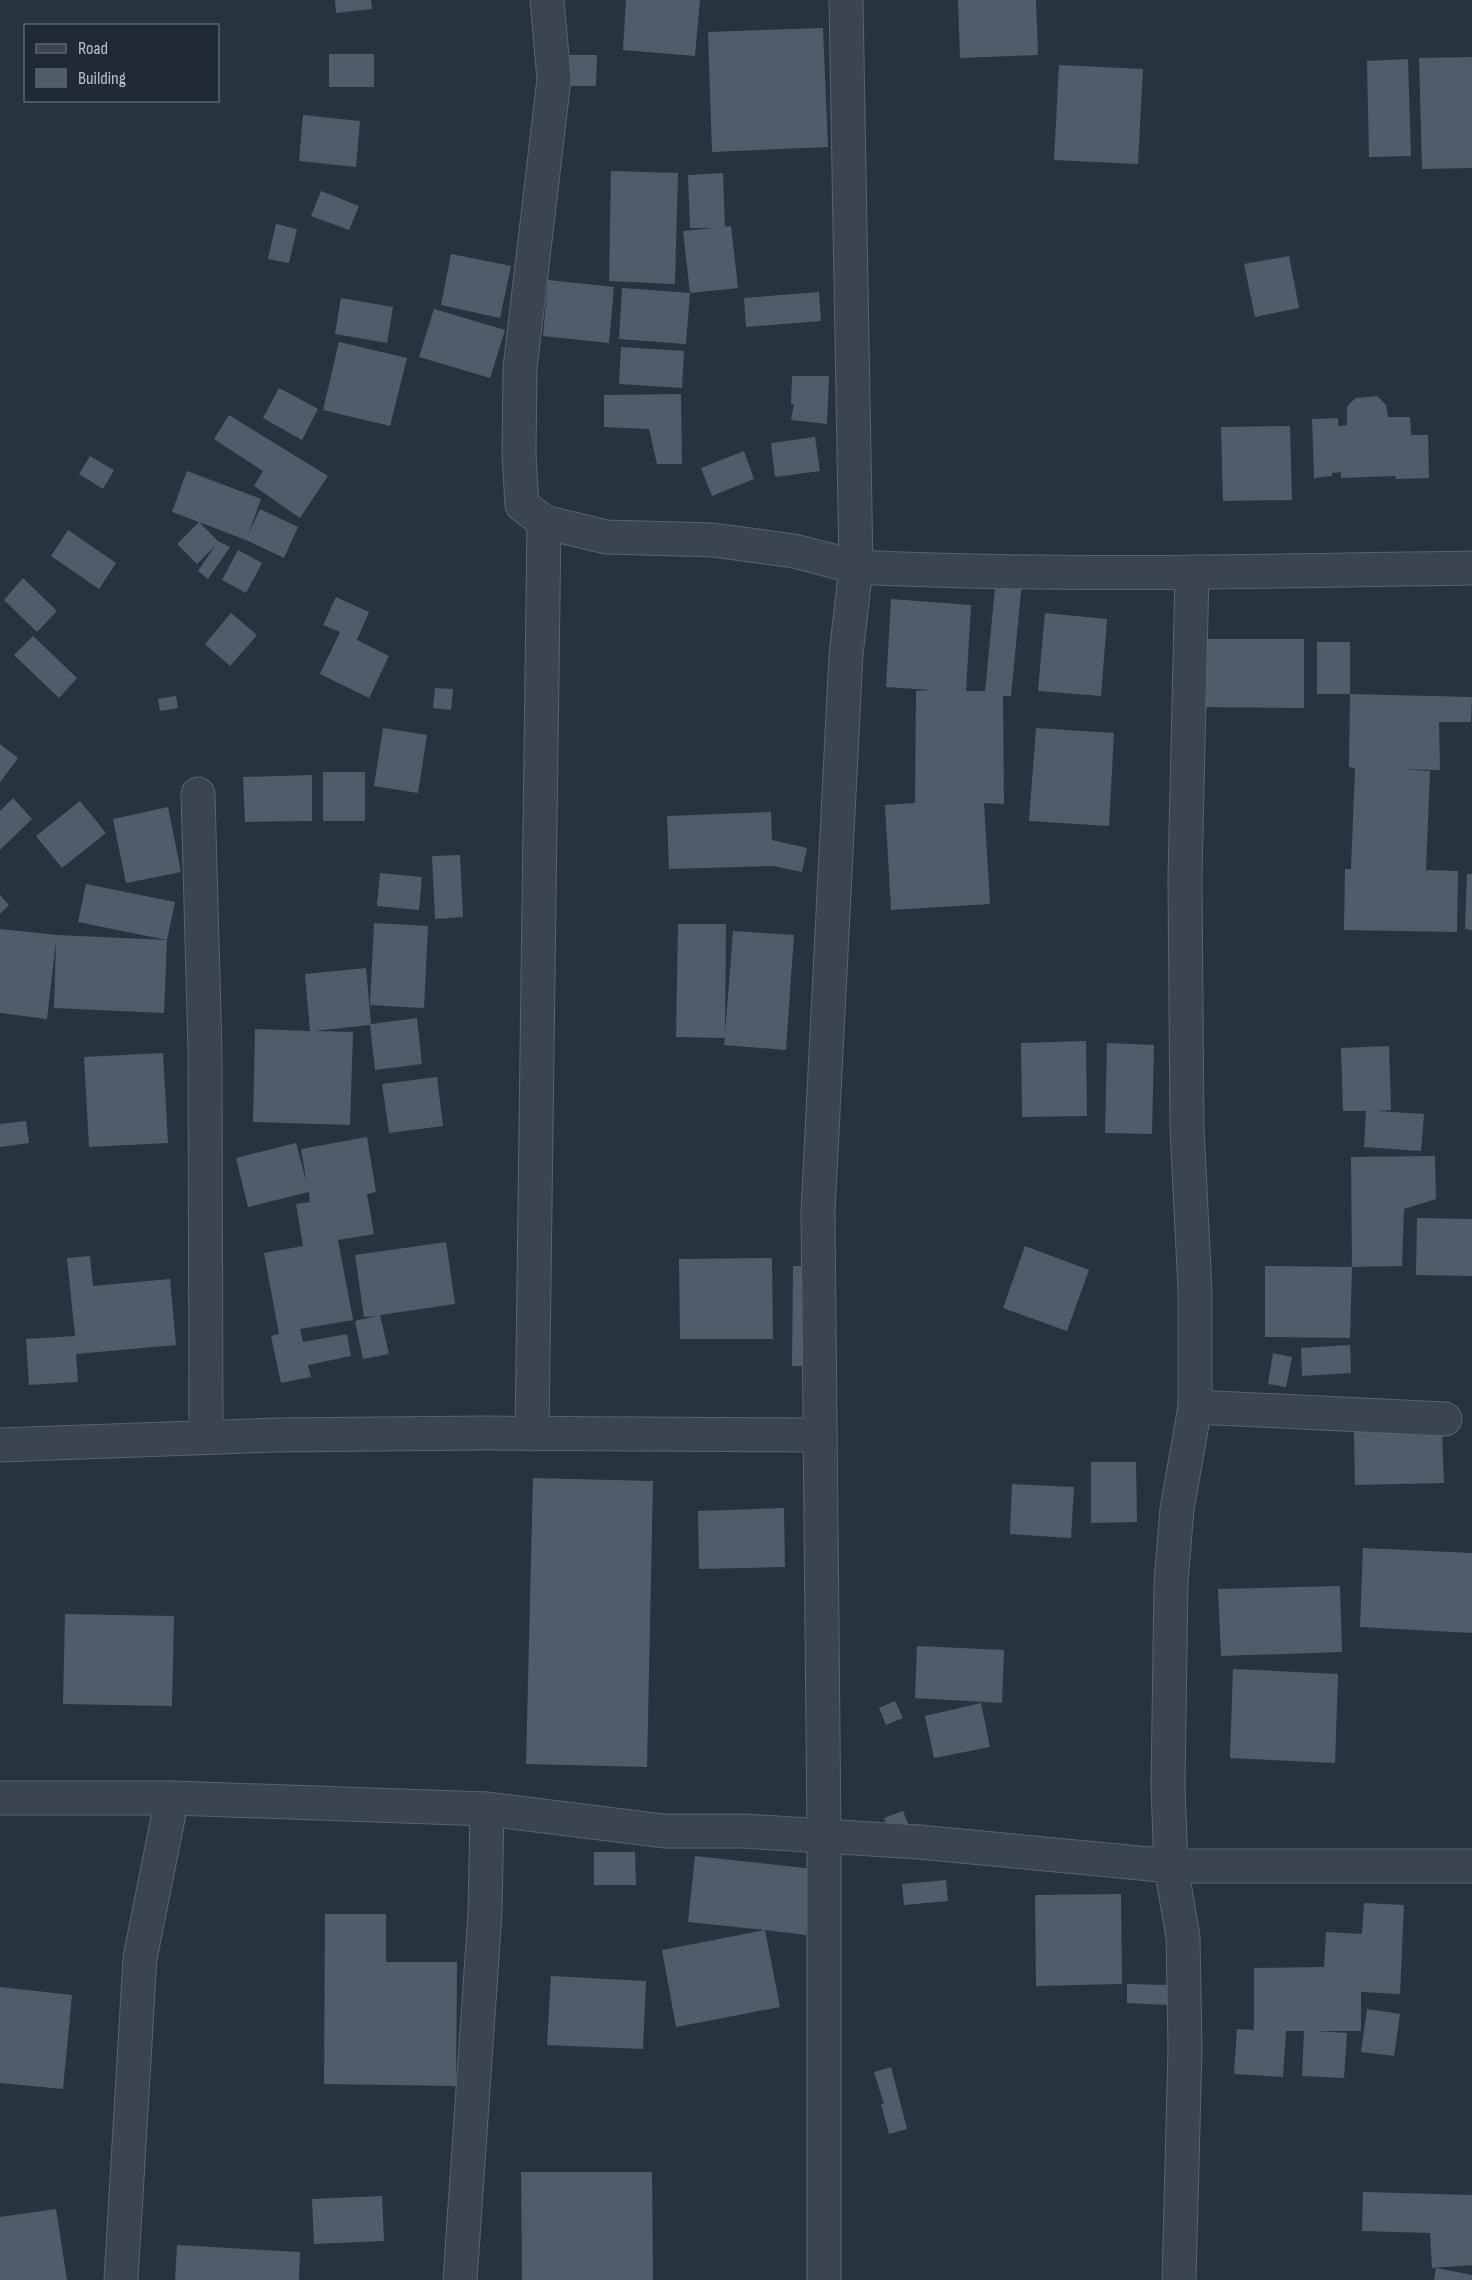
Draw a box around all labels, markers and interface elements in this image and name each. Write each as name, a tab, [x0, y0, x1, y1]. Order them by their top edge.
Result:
legend	[24, 24, 219, 102]
text: Road	[78, 38, 108, 59]
text: Building	[78, 68, 126, 89]

